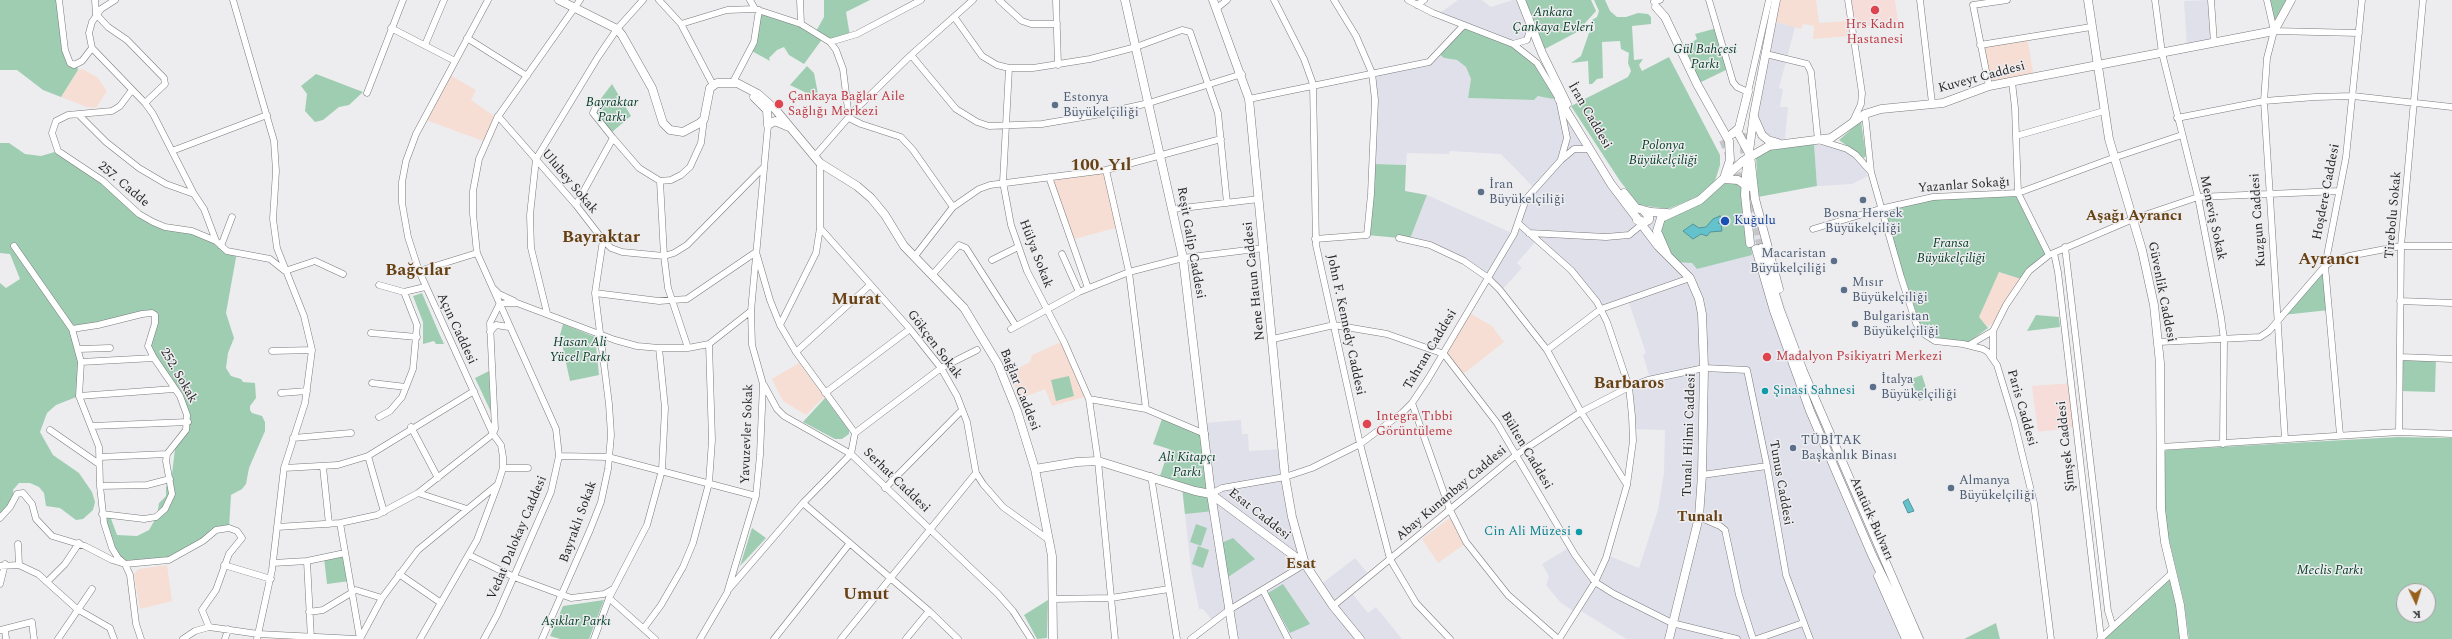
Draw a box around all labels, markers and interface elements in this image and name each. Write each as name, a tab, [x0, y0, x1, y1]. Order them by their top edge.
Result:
marker: Hrs Kadın Hastanesi	[1869, 4, 1881, 16]
park label: Ankara Çankaya Evleri	[1512, 5, 1594, 36]
place label: Hrs Kadın Hastanesi	[1846, 17, 1904, 48]
park label: Gül Bahçesi Parkı	[1673, 42, 1737, 73]
street label: Kuveyt Caddesi	[1937, 59, 2027, 97]
street label: İran Caddesi	[1564, 80, 1614, 152]
place label: Çankaya Bağlar Aile Sağlığı Merkezi	[788, 89, 905, 120]
place label: Estonya Büyükelçiliği	[1063, 90, 1139, 121]
park label: Bayraktar Parkı	[586, 95, 638, 126]
marker: Çankaya Bağlar Aile Sağlığı Merkezi	[773, 98, 785, 110]
marker: Estonya Büyükelçiliği	[1050, 100, 1060, 110]
park label: Polonya Büyükelçiliği	[1629, 138, 1697, 169]
street label: Hoşdere Caddesi	[2310, 143, 2344, 241]
street label: Ulubey Sokak	[538, 147, 600, 217]
district label: 100. Yıl	[1071, 157, 1131, 177]
street label: 257. Cadde	[94, 159, 152, 211]
street label: Tirebolu Sokak	[2382, 171, 2406, 259]
street label: Kuzgun Caddesi	[2248, 173, 2270, 267]
street label: Meneviş Sokak	[2195, 174, 2229, 262]
street label: Yazanlar Sokağı	[1918, 175, 2010, 197]
place label: İran Büyükelçiliği	[1489, 177, 1565, 208]
street label: Reşit Galip Caddesi	[1172, 186, 1208, 300]
marker: İran Büyükelçiliği	[1476, 187, 1486, 197]
marker: Bosna Hersek Büyükelçiliği	[1858, 195, 1868, 205]
place label: Bosna Hersek Büyükelçiliği	[1823, 206, 1903, 237]
district label: Aşağı Ayrancı	[2086, 208, 2182, 226]
place label: Kuğulu	[1734, 213, 1776, 229]
marker: Kuğulu	[1719, 215, 1731, 227]
street label: Hülya Sokak	[1015, 217, 1055, 291]
street label: Nene Hatun Caddesi	[1241, 221, 1269, 341]
district label: Bayraktar	[562, 229, 640, 249]
park label: Fransa Büyükelçiliği	[1917, 236, 1985, 267]
street label: Güvenlik Caddesi	[2144, 240, 2178, 344]
place label: Macaristan Büyükelçiliği	[1750, 246, 1826, 277]
district label: Ayrancı	[2298, 251, 2360, 271]
street label: John F. Kennedy Caddesi	[1322, 253, 1368, 397]
marker: Macaristan Büyükelçiliği	[1829, 256, 1839, 266]
district label: Bağcılar	[385, 262, 451, 282]
place label: Mısır Büyükelçiliği	[1852, 275, 1928, 306]
marker: Mısır Büyükelçiliği	[1839, 285, 1849, 295]
street label: Açın Caddesi	[433, 291, 479, 367]
district label: Murat	[831, 291, 881, 311]
street label: Tahran Caddesi	[1401, 307, 1461, 393]
street label: Gökçen Sokak	[903, 308, 965, 382]
place label: Bulgaristan Büyükelçiliği	[1863, 309, 1939, 340]
marker: Bulgaristan Büyükelçiliği	[1850, 319, 1860, 329]
park label: Hasan Ali Yücel Parkı	[549, 335, 611, 366]
street label: 252. Sokak	[156, 346, 200, 406]
street label: Bağlar Caddesi	[996, 347, 1042, 433]
place label: Madalyon Psikiyatri Merkezi	[1776, 349, 1942, 365]
marker: Madalyon Psikiyatri Merkezi	[1761, 351, 1773, 363]
street label: Paris Caddesi	[2003, 368, 2039, 448]
place label: İtalya Büyükelçiliği	[1881, 372, 1957, 403]
street label: Tunalı Hilmi Caddesi	[1680, 373, 1700, 497]
district label: Barbaros	[1594, 375, 1664, 395]
marker: İtalya Büyükelçiliği	[1868, 382, 1878, 392]
place label: Şinasi Sahnesi	[1773, 383, 1855, 399]
street label: Yavuzevler Sokak	[738, 384, 758, 484]
marker: Şinasi Sahnesi	[1760, 386, 1770, 396]
street label: Şimşek Caddesi	[2054, 400, 2080, 492]
place label: Integra Tıbbi Görüntüleme	[1376, 409, 1453, 440]
street label: Bülten Caddesi	[1497, 409, 1555, 493]
marker: Integra Tıbbi Görüntüleme	[1361, 418, 1373, 430]
place label: TÜBİTAK Başkanlık Binası	[1801, 433, 1897, 464]
street label: Tunus Caddesi	[1765, 439, 1795, 527]
street label: Abay Kunanbay Caddesi	[1394, 443, 1510, 545]
marker: TÜBİTAK Başkanlık Binası	[1788, 443, 1798, 453]
street label: Serhat Caddesi	[859, 445, 933, 517]
park label: Ali Kitapçı Parkı	[1158, 450, 1216, 481]
place label: Almanya Büyükelçiliği	[1959, 473, 2035, 504]
street label: Vedat Dalokay Caddesi	[485, 474, 551, 602]
street label: Atatürk Bulvarı	[1846, 475, 1896, 563]
street label: Bayraklı Sokak	[557, 479, 601, 565]
marker: Almanya Büyükelçiliği	[1946, 483, 1956, 493]
street label: Esat Caddesi	[1225, 486, 1293, 544]
district label: Tunalı	[1677, 509, 1723, 527]
place label: Cin Ali Müzesi	[1484, 524, 1571, 540]
marker: Cin Ali Müzesi	[1574, 527, 1584, 537]
district label: Esat	[1286, 556, 1316, 574]
park label: Meclis Parkı	[2297, 563, 2363, 579]
north arrow	[2396, 583, 2436, 623]
district label: Umut	[843, 586, 889, 606]
text: K	[2412, 606, 2422, 623]
park label: Aşıklar Parkı	[541, 614, 611, 630]

